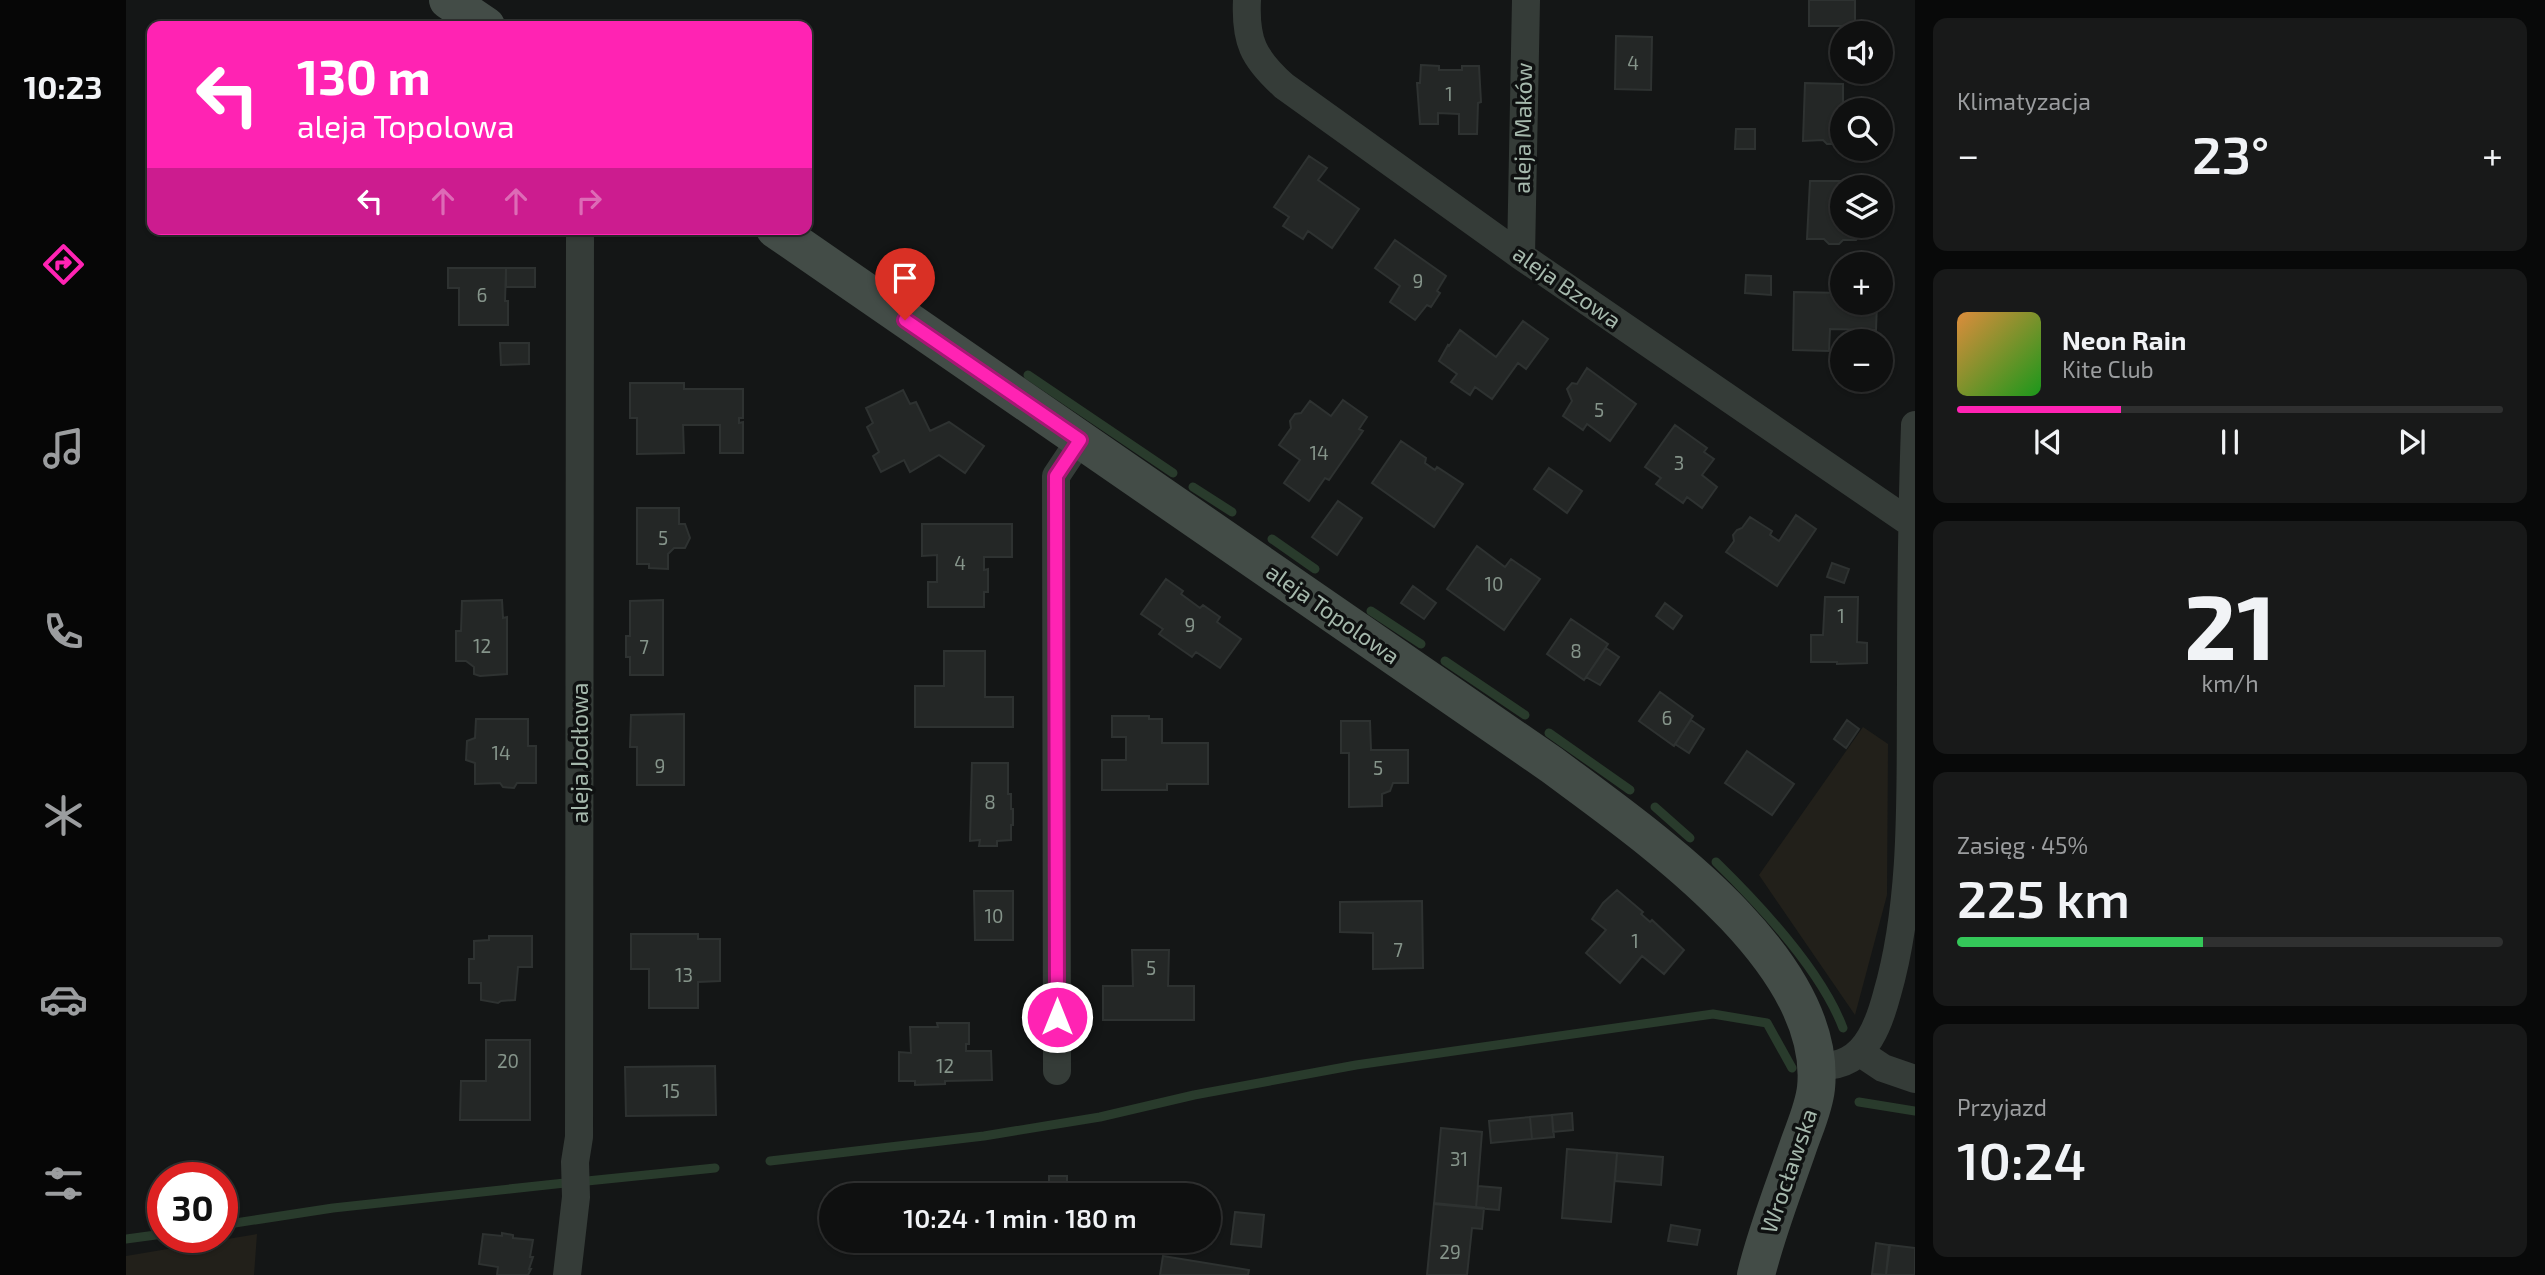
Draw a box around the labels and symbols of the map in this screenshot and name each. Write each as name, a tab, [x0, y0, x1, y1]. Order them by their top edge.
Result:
house number: 4	[1627, 51, 1639, 74]
street label: aleja Maków	[1507, 62, 1537, 194]
house number: 1	[1445, 82, 1453, 105]
street label: aleja Bzowa	[1508, 239, 1627, 334]
pin	[875, 248, 935, 320]
house number: 9	[1413, 269, 1423, 292]
house number: 6	[477, 283, 487, 306]
house number: 5	[1594, 398, 1604, 421]
house number: 14	[1309, 441, 1329, 464]
house number: 3	[1674, 451, 1684, 474]
house number: 5	[658, 526, 668, 549]
house number: 4	[954, 551, 966, 574]
street label: aleja Topolowa	[1261, 557, 1406, 669]
house number: 10	[1484, 572, 1504, 595]
house number: 1	[1837, 604, 1845, 627]
house number: 9	[1185, 613, 1195, 636]
house number: 12	[473, 634, 491, 657]
house number: 7	[639, 635, 649, 658]
house number: 8	[1570, 639, 1582, 662]
street label: aleja Jodłowa	[565, 683, 593, 823]
house number: 6	[1662, 706, 1672, 729]
house number: 14	[491, 741, 511, 764]
house number: 9	[655, 754, 665, 777]
house number: 5	[1373, 756, 1383, 779]
house number: 8	[984, 790, 996, 813]
house number: 10	[984, 904, 1004, 927]
house number: 1	[1631, 929, 1639, 952]
house number: 7	[1393, 938, 1403, 961]
house number: 5	[1146, 956, 1156, 979]
house number: 13	[675, 963, 693, 986]
position arrow	[1020, 980, 1094, 1054]
house number: 20	[497, 1049, 519, 1072]
house number: 12	[936, 1054, 954, 1077]
house number: 15	[662, 1079, 680, 1102]
street label: Wrocławska	[1754, 1105, 1822, 1237]
house number: 31	[1450, 1147, 1468, 1170]
speed limit sign: 30	[147, 1162, 238, 1253]
house number: 29	[1439, 1240, 1461, 1263]

